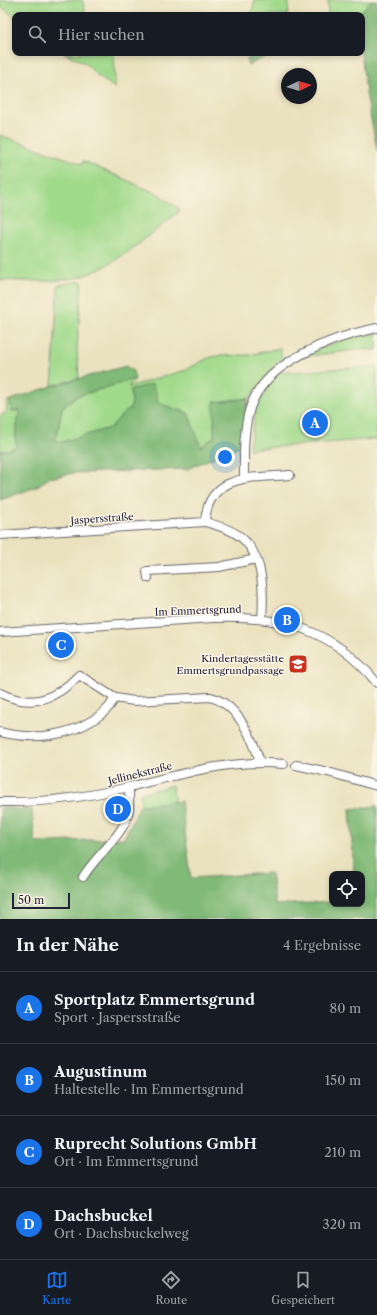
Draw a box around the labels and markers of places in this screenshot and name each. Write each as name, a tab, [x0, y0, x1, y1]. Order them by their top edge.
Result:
pin: A	[302, 408, 328, 438]
pin: B	[274, 605, 300, 635]
pin: C	[48, 630, 74, 660]
place label: Kindertagesstätte Emmertsgrundpassage	[177, 652, 284, 677]
school or university icon: Kindertagesstätte Emmertsgrundpassage	[287, 653, 309, 675]
pin: D	[105, 794, 131, 824]

